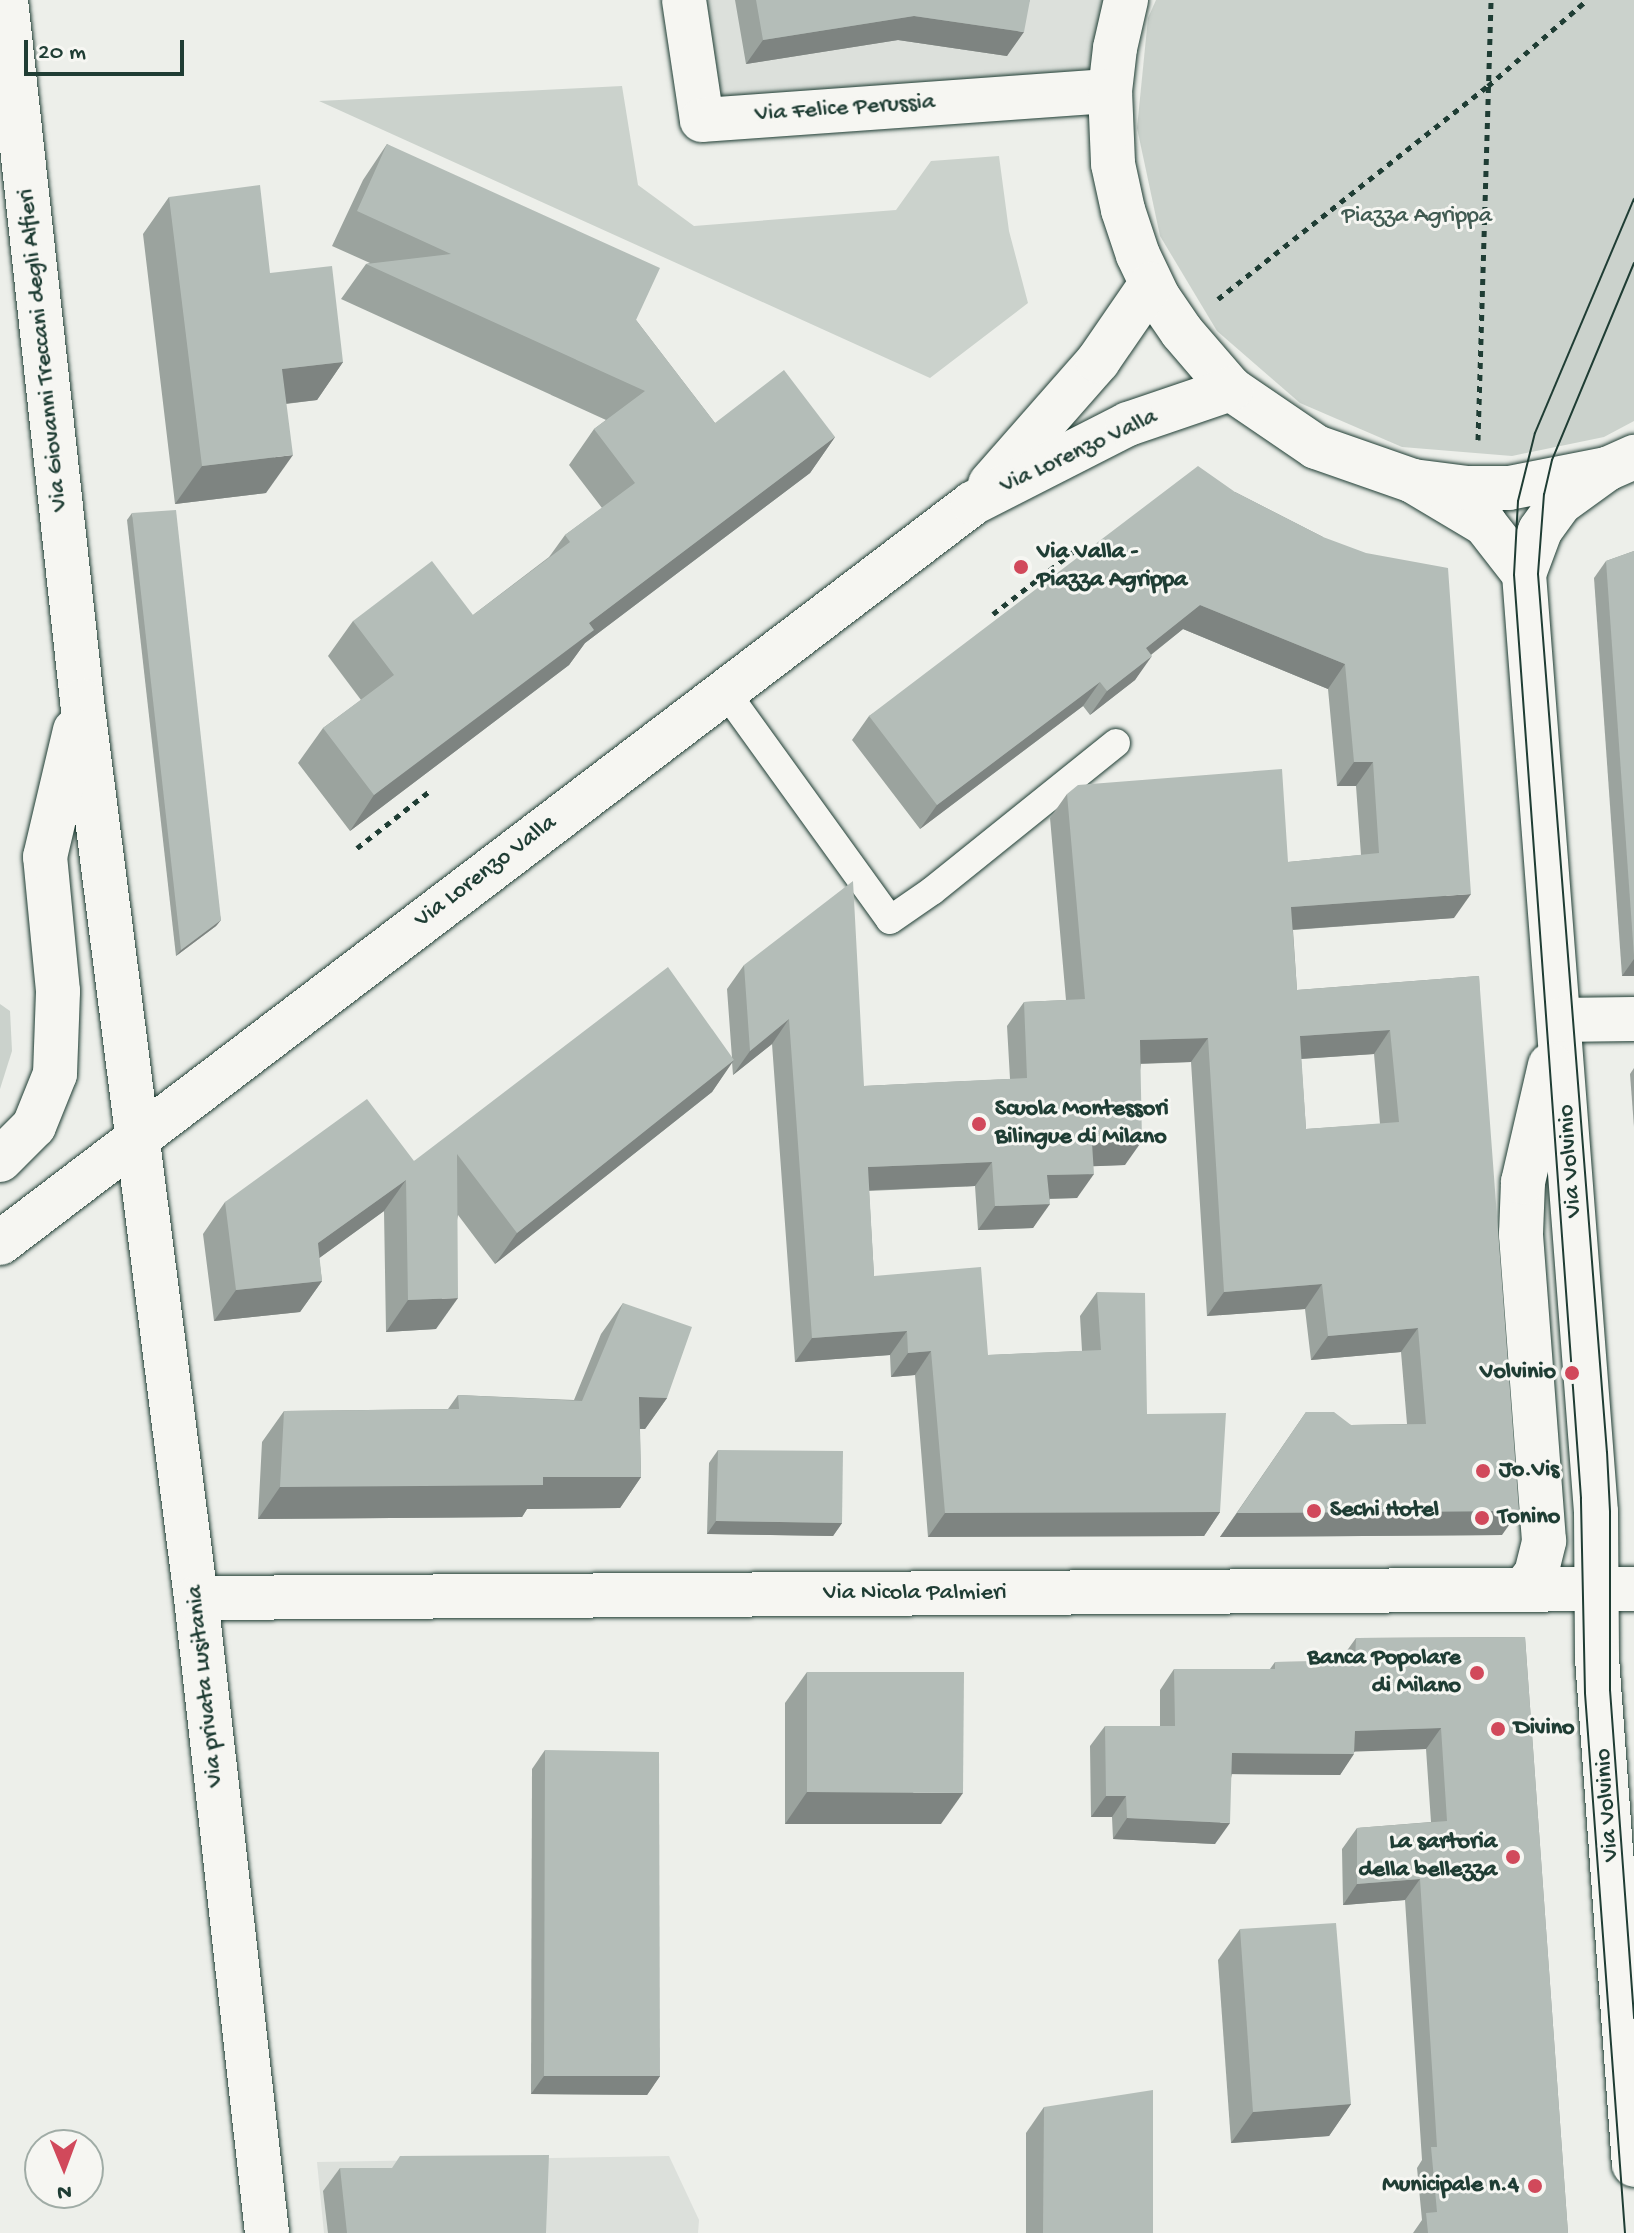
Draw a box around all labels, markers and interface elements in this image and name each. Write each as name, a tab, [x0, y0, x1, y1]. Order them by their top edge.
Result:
scale bar	[28, 24, 188, 74]
text: 20 m	[38, 39, 86, 68]
street label: Via Felice Perussia	[754, 88, 936, 130]
street label: Via Giovanni Treccani degli Alfieri	[13, 187, 75, 513]
park label: Piazza Agrippa	[1342, 203, 1492, 231]
street label: Via Lorenzo Valla	[996, 403, 1162, 501]
place label: Via Valla - Piazza Agrippa	[1037, 539, 1187, 595]
marker: Via Valla - Piazza Agrippa	[1012, 558, 1030, 576]
street label: Via Lorenzo Valla	[409, 809, 563, 935]
place label: Scuola Montessori Bilingue di Milano	[995, 1096, 1169, 1152]
street label: Via Volvinio	[1553, 1103, 1589, 1219]
marker: Scuola Montessori Bilingue di Milano	[970, 1115, 988, 1133]
place label: Volvinio	[1480, 1359, 1556, 1387]
marker: Volvinio	[1563, 1364, 1581, 1382]
place label: Jo.Vis	[1499, 1457, 1559, 1485]
marker: Jo.Vis	[1474, 1462, 1492, 1480]
place label: Sechi Hotel	[1330, 1497, 1439, 1525]
marker: Sechi Hotel	[1305, 1502, 1323, 1520]
place label: Tonino	[1498, 1504, 1560, 1532]
marker: Tonino	[1473, 1509, 1491, 1527]
street label: Via Nicola Palmieri	[823, 1580, 1007, 1608]
street label: Via privata Lusitania	[181, 1584, 231, 1788]
place label: Banca Popolare di Milano	[1307, 1645, 1461, 1701]
marker: Banca Popolare di Milano	[1468, 1664, 1486, 1682]
place label: Divino	[1514, 1715, 1574, 1743]
marker: Divino	[1489, 1720, 1507, 1738]
street label: Via Volvinio	[1590, 1747, 1626, 1863]
place label: La sartoria della bellezza	[1358, 1829, 1497, 1885]
marker: La sartoria della bellezza	[1504, 1848, 1522, 1866]
north arrow	[24, 2129, 104, 2209]
place label: Municipale n.4	[1382, 2172, 1519, 2200]
marker: Municipale n.4	[1526, 2177, 1544, 2195]
text: N	[57, 2178, 72, 2204]

